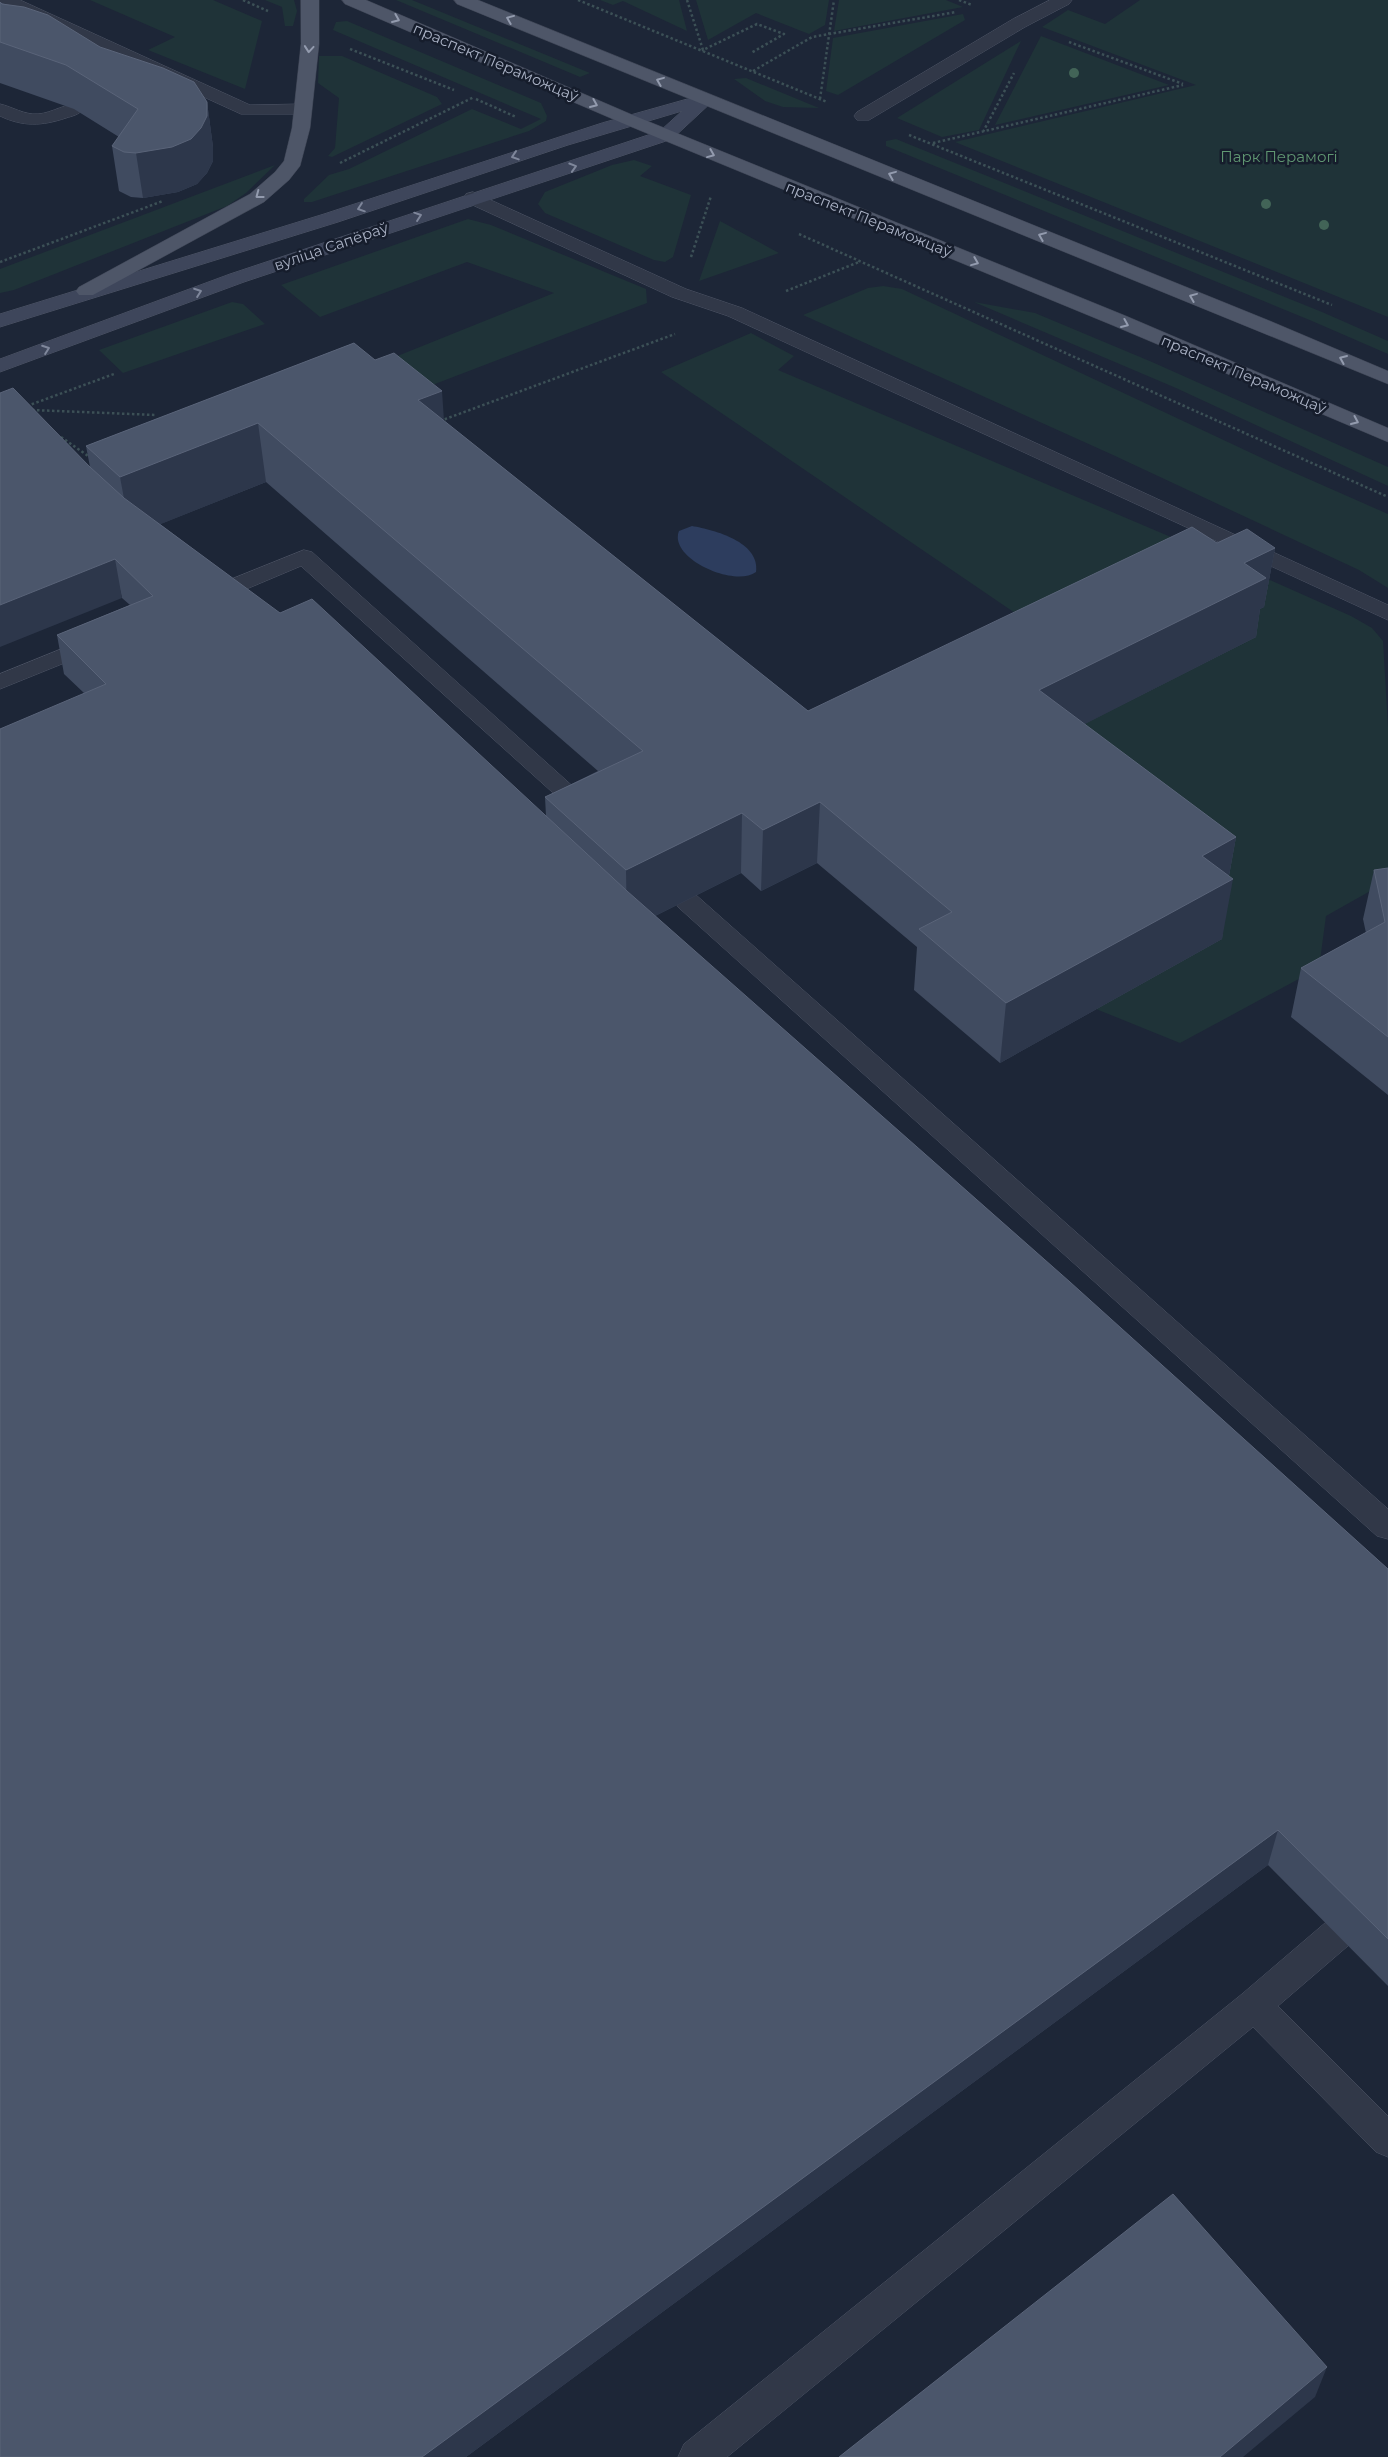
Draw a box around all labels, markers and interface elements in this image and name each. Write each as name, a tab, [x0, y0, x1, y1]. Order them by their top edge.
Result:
one-way arrow	[391, 13, 400, 24]
one-way arrow	[506, 15, 515, 26]
street label: праспект Пераможцаў	[410, 18, 582, 106]
one-way arrow	[304, 45, 315, 53]
one-way arrow	[656, 77, 665, 87]
one-way arrow	[589, 98, 598, 109]
one-way arrow	[706, 147, 715, 158]
park label: Парк Перамогі	[1220, 147, 1338, 166]
one-way arrow	[511, 151, 519, 161]
one-way arrow	[568, 163, 576, 173]
one-way arrow	[888, 171, 896, 181]
street label: праспект Пераможцаў	[783, 177, 956, 261]
one-way arrow	[255, 189, 265, 198]
one-way arrow	[357, 202, 365, 212]
one-way arrow	[413, 212, 422, 222]
street label: вуліца Сапёраў	[271, 217, 391, 274]
one-way arrow	[1038, 232, 1047, 242]
one-way arrow	[970, 256, 978, 266]
one-way arrow	[193, 288, 202, 298]
one-way arrow	[1189, 293, 1198, 303]
one-way arrow	[1120, 317, 1129, 328]
street label: праспект Пераможцаў	[1158, 330, 1330, 418]
one-way arrow	[41, 345, 50, 355]
one-way arrow	[1339, 355, 1348, 366]
one-way arrow	[1350, 415, 1359, 425]

